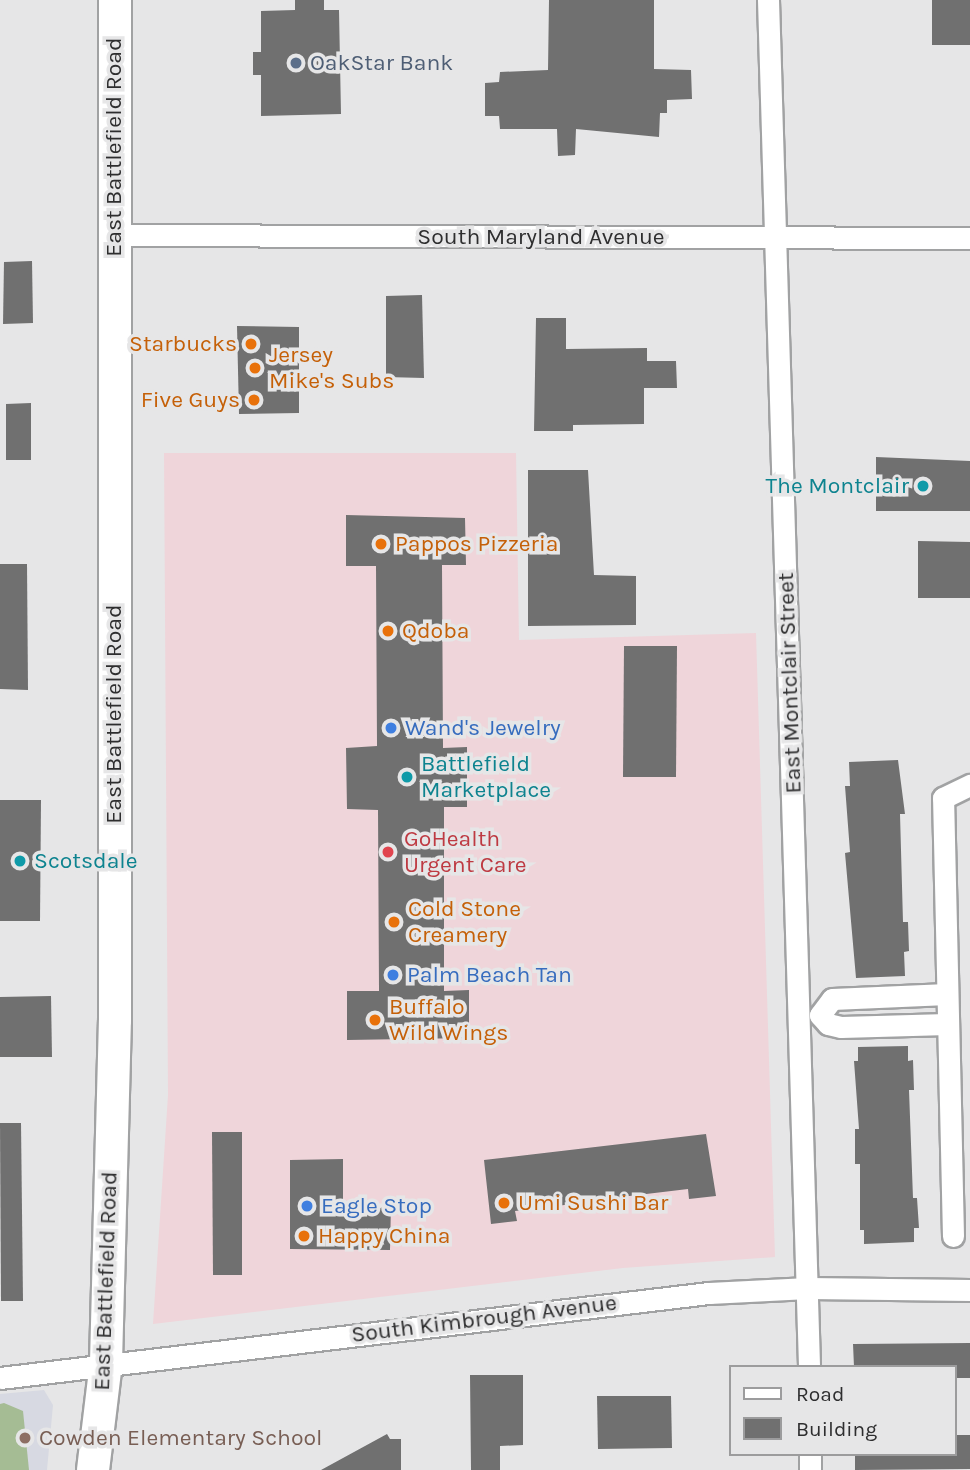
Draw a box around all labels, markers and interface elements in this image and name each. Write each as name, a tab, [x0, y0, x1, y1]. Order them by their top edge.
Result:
street label: East Battlefield Road	[100, 37, 128, 257]
place label: OakStar Bank	[310, 49, 453, 77]
marker: OakStar Bank	[288, 55, 304, 71]
street label: South Maryland Avenue	[417, 223, 665, 251]
place label: Starbucks	[129, 330, 237, 358]
marker: Starbucks	[243, 336, 259, 352]
place label: Jersey Mike's Subs	[269, 341, 394, 395]
marker: Jersey Mike's Subs	[247, 360, 263, 376]
place label: Five Guys	[141, 386, 240, 414]
marker: Five Guys	[246, 392, 262, 408]
place label: The Montclair	[766, 472, 909, 500]
marker: The Montclair	[915, 478, 931, 494]
place label: Pappos Pizzeria	[395, 530, 558, 558]
marker: Pappos Pizzeria	[373, 536, 389, 552]
street label: East Montclair Street	[772, 572, 808, 794]
street label: East Battlefield Road	[100, 604, 128, 824]
place label: Qdoba	[402, 617, 469, 645]
marker: Qdoba	[380, 623, 396, 639]
place label: Wand's Jewelry	[405, 714, 561, 742]
marker: Wand's Jewelry	[383, 720, 399, 736]
place label: Battlefield Marketplace	[421, 750, 551, 804]
marker: Battlefield Marketplace	[399, 769, 415, 785]
place label: GoHealth Urgent Care	[404, 825, 527, 879]
marker: GoHealth Urgent Care	[378, 842, 398, 862]
place label: Scotsdale	[34, 847, 138, 875]
marker: Scotsdale	[12, 853, 28, 869]
place label: Cold Stone Creamery	[408, 895, 521, 949]
marker: Cold Stone Creamery	[386, 914, 402, 930]
place label: Palm Beach Tan	[407, 961, 572, 989]
marker: Palm Beach Tan	[385, 967, 401, 983]
place label: Buffalo Wild Wings	[389, 993, 508, 1047]
marker: Buffalo Wild Wings	[367, 1012, 383, 1028]
street label: East Battlefield Road	[88, 1171, 124, 1391]
place label: Umi Sushi Bar	[518, 1189, 668, 1217]
place label: Eagle Stop	[321, 1192, 432, 1220]
marker: Umi Sushi Bar	[496, 1195, 512, 1211]
marker: Eagle Stop	[299, 1198, 315, 1214]
place label: Happy China	[318, 1222, 450, 1250]
marker: Happy China	[296, 1228, 312, 1244]
street label: South Kimbrough Avenue	[350, 1289, 618, 1349]
legend	[729, 1365, 956, 1456]
text: Road	[796, 1382, 844, 1406]
text: Building	[796, 1417, 877, 1441]
place label: Cowden Elementary School	[39, 1424, 323, 1452]
marker: Cowden Elementary School	[17, 1430, 33, 1446]

